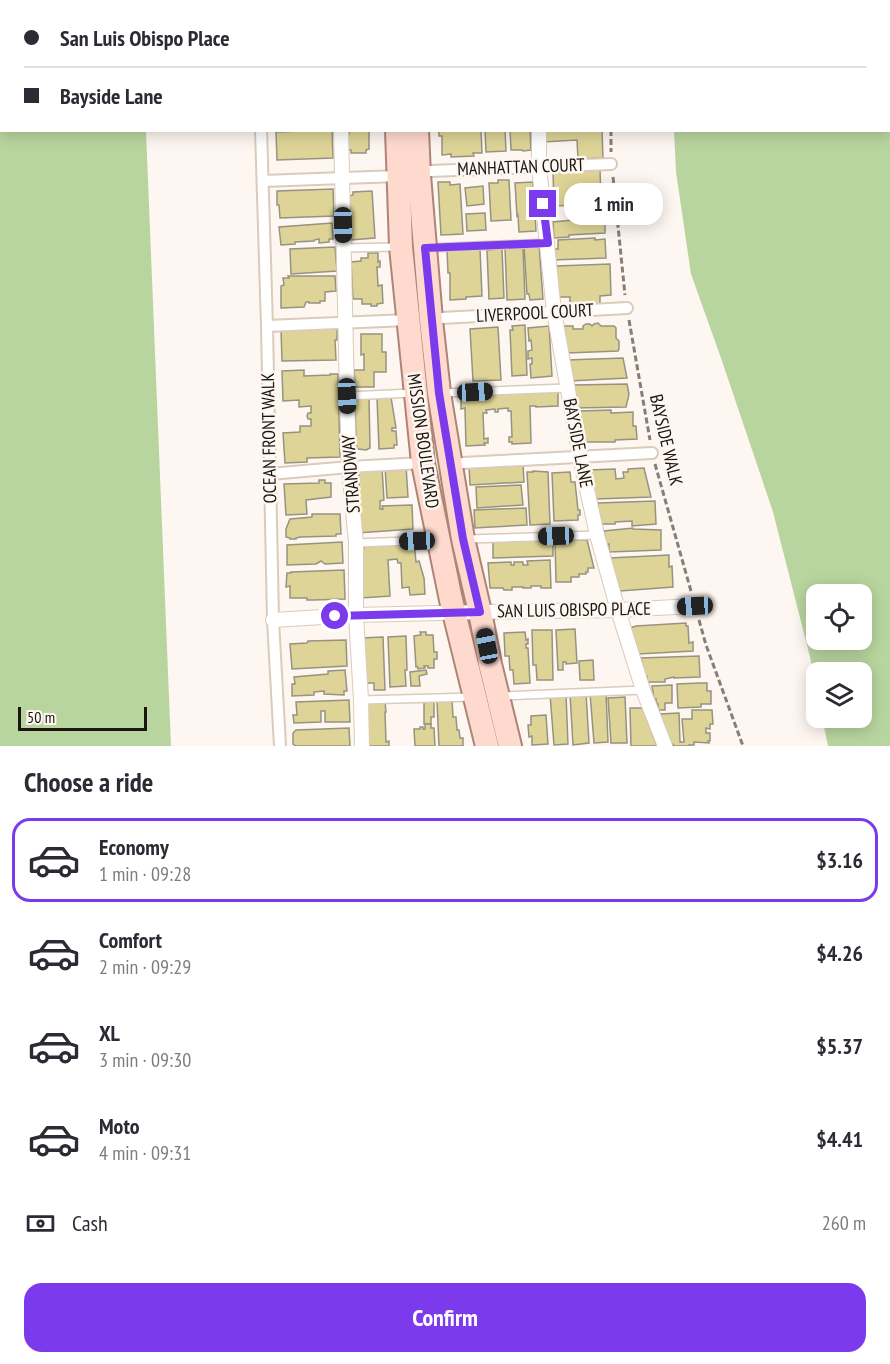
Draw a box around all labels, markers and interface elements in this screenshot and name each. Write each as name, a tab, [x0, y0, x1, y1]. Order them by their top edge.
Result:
text: San Luis Obispo Place	[60, 24, 230, 52]
text: Bayside Lane	[60, 82, 163, 110]
street label: MANHATTAN COURT	[457, 153, 585, 180]
callout: 1 min	[564, 183, 663, 225]
route end	[529, 190, 556, 217]
text: 1 min	[593, 191, 634, 217]
car	[334, 207, 352, 243]
street label: LIVERPOOL COURT	[476, 298, 594, 327]
street label: OCEAN FRONT WALK	[256, 372, 281, 503]
street label: MISSION BOULEVARD	[403, 372, 444, 510]
car	[337, 378, 357, 414]
car	[457, 382, 493, 402]
street label: BAYSIDE WALK	[645, 392, 688, 488]
street label: BAYSIDE LANE	[559, 396, 598, 490]
street label: STRANDWAY	[336, 433, 365, 514]
car	[538, 526, 574, 546]
car	[399, 531, 435, 551]
map controls	[806, 584, 872, 728]
button: locate	[806, 584, 872, 650]
car	[677, 596, 713, 616]
street label: SAN LUIS OBISPO PLACE	[497, 597, 651, 622]
route start	[321, 602, 348, 629]
car	[475, 627, 499, 665]
button: layers	[806, 662, 872, 728]
scale bar	[18, 704, 147, 732]
text: 50 m	[27, 707, 55, 727]
text: Choose a ride	[24, 765, 153, 799]
icon: car	[27, 833, 81, 887]
text: Economy	[99, 833, 169, 861]
text: $3.16	[816, 846, 863, 874]
text: 1 min · 09:28	[99, 861, 191, 887]
icon: car	[27, 926, 81, 980]
text: Comfort	[99, 926, 162, 954]
text: $4.26	[816, 939, 863, 967]
text: 2 min · 09:29	[99, 954, 191, 980]
icon: car	[27, 1019, 81, 1073]
text: XL	[99, 1019, 120, 1047]
text: $5.37	[816, 1032, 863, 1060]
text: 3 min · 09:30	[99, 1047, 191, 1073]
icon: car	[27, 1112, 81, 1166]
text: Moto	[99, 1112, 140, 1140]
text: $4.41	[816, 1125, 863, 1153]
text: 4 min · 09:31	[99, 1140, 191, 1166]
icon: cash	[24, 1207, 57, 1240]
text: Cash	[72, 1209, 108, 1237]
text: 260 m	[822, 1210, 866, 1236]
button: Confirm	[24, 1283, 866, 1352]

